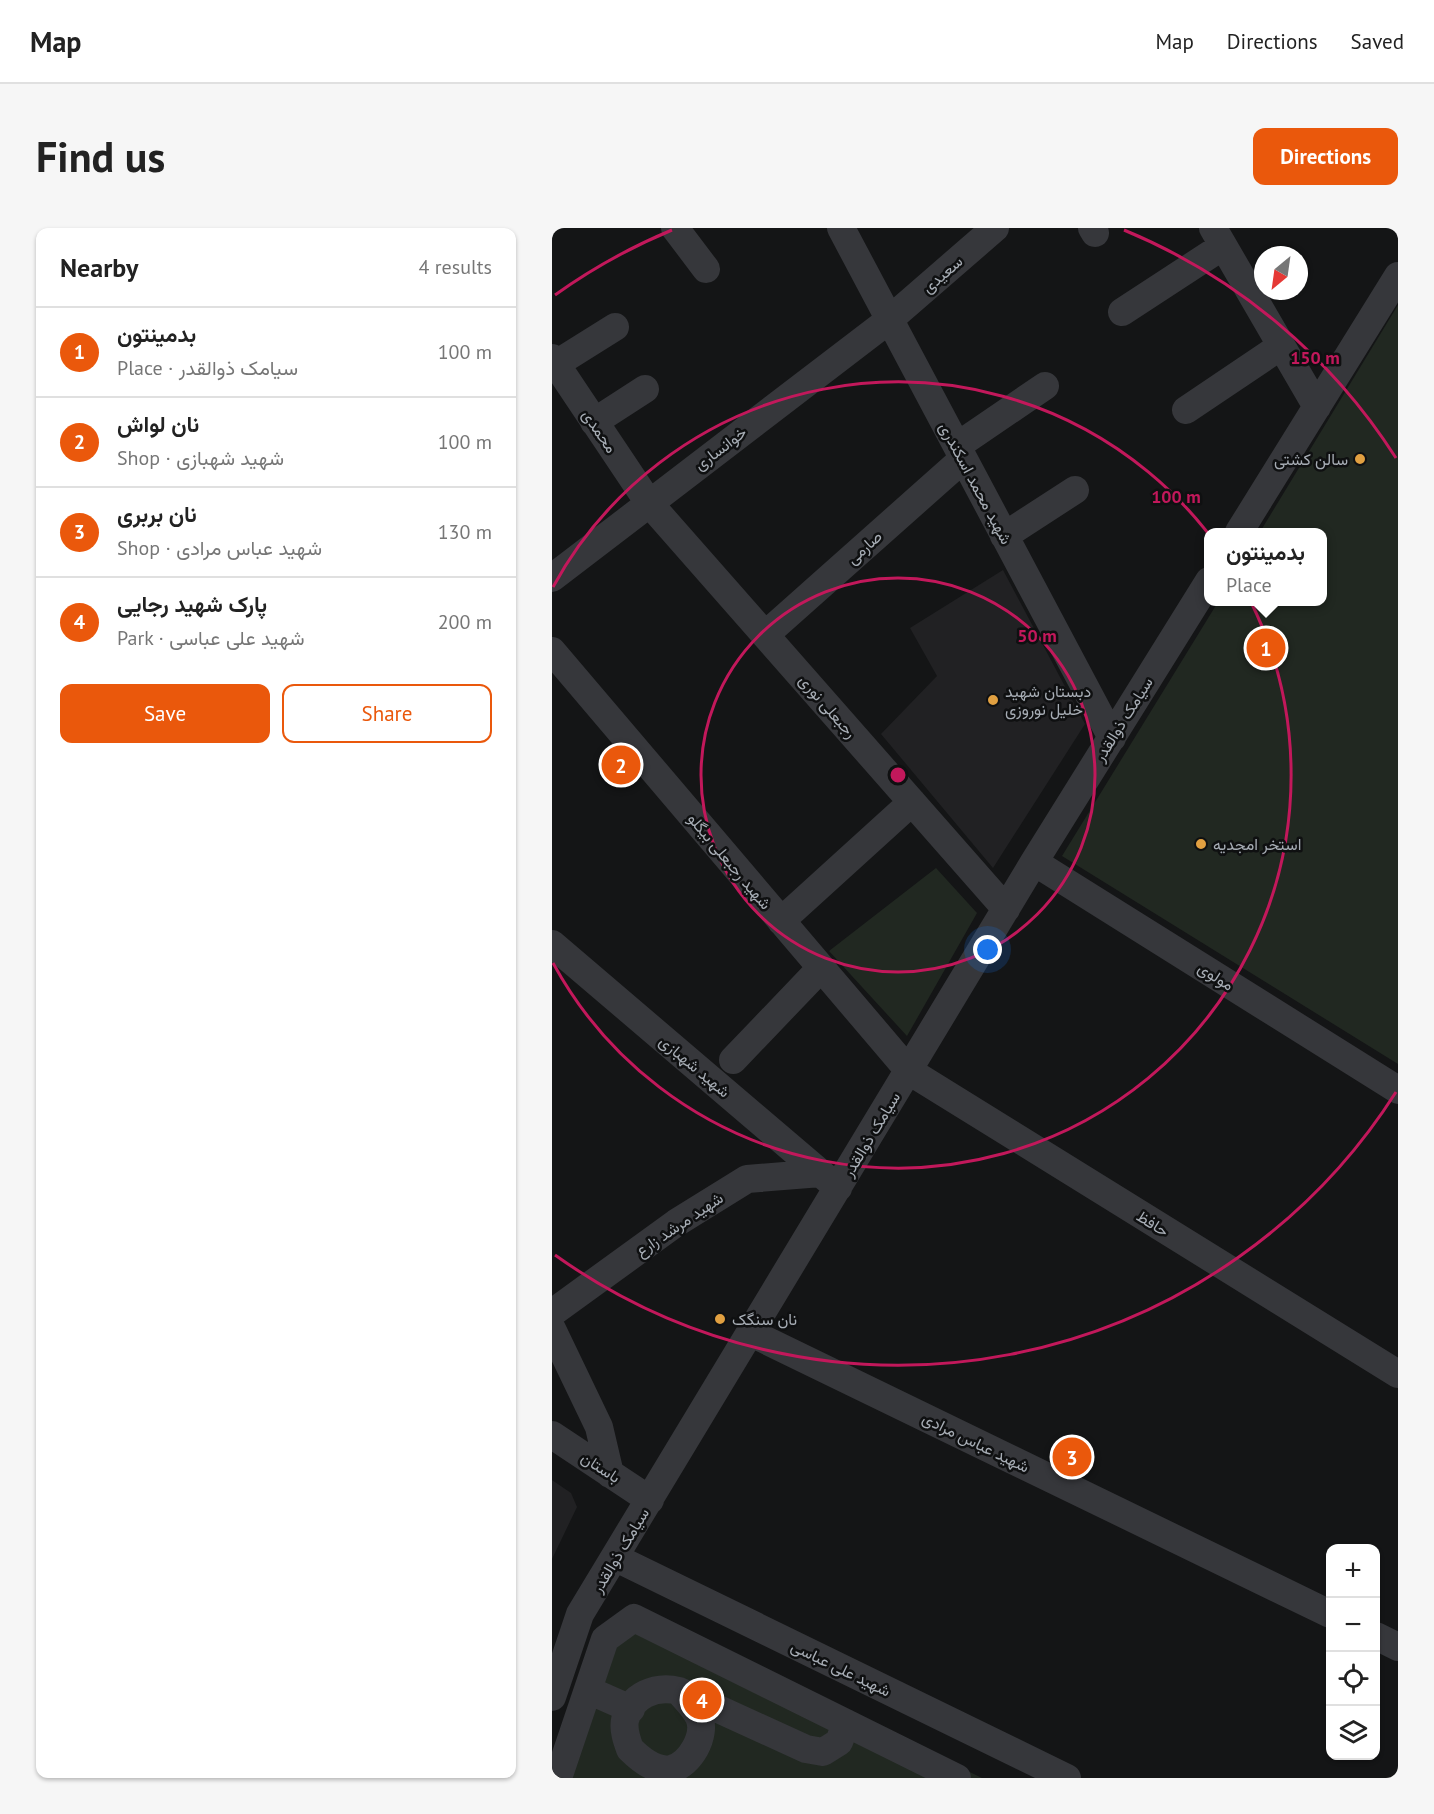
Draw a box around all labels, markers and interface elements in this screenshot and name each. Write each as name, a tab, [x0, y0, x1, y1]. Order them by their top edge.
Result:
text: Map	[30, 23, 81, 60]
text: Map	[1155, 28, 1194, 55]
text: Directions	[1227, 28, 1318, 55]
text: Saved	[1351, 28, 1404, 55]
button: Directions	[1253, 128, 1398, 185]
text: Find us	[36, 129, 165, 184]
north arrow	[1254, 246, 1308, 300]
text: Nearby	[60, 251, 138, 284]
street label: سعیدی	[918, 251, 967, 298]
text: 4 results	[419, 254, 492, 280]
text: بدمینتون	[117, 320, 196, 348]
text: 1	[74, 339, 85, 365]
text: 100 m	[438, 339, 492, 365]
text: 150 m	[1290, 346, 1340, 369]
text: Place · سیامک ذوالقدر	[117, 355, 298, 381]
street label: محمدی	[577, 405, 622, 457]
text: نان لواش	[117, 410, 199, 438]
street label: شهید محمد اسکندری	[934, 418, 1017, 548]
street label: خوانساری	[690, 422, 751, 475]
text: 2	[74, 429, 85, 455]
text: 100 m	[438, 429, 492, 455]
text: Shop · شهید شهبازی	[117, 445, 284, 471]
place label: سالن کشتی	[1274, 449, 1348, 470]
marker: سالن کشتی	[1353, 452, 1367, 466]
text: 100 m	[1151, 485, 1201, 508]
text: نان بربری	[117, 500, 197, 528]
text: 3	[74, 519, 85, 545]
text: 130 m	[438, 519, 492, 545]
street label: صارمی	[842, 526, 887, 569]
popup	[1204, 528, 1327, 606]
text: Shop · شهید عباس مرادی	[117, 535, 322, 561]
text: بدمینتون	[1226, 538, 1305, 566]
text: Place	[1226, 572, 1272, 598]
text: پارک شهید رجایی	[117, 590, 267, 618]
text: 4	[74, 609, 85, 635]
text: 200 m	[438, 609, 492, 635]
text: 50 m	[1017, 624, 1057, 647]
text: Park · شهید علی عباسی	[117, 625, 305, 651]
pin: 1	[1246, 626, 1286, 670]
street label: رجبعلی نوری	[794, 670, 861, 743]
street label: سیامک ذوالقدر	[1089, 673, 1158, 766]
place label: دبستان شهید خلیل نوروزی	[1005, 681, 1091, 720]
button: Save	[60, 684, 270, 743]
button: Share	[282, 684, 492, 743]
marker: دبستان شهید خلیل نوروزی	[986, 693, 1000, 707]
pin: 2	[602, 742, 640, 788]
centre of rings	[888, 765, 908, 785]
street label: شهید رجبعلی بیگلو	[683, 809, 776, 914]
place label: استخر امجدیه	[1213, 834, 1301, 855]
marker: استخر امجدیه	[1194, 837, 1208, 851]
your location	[973, 935, 1002, 964]
street label: مولوی	[1194, 957, 1238, 996]
street label: شهید شهبازی	[655, 1031, 734, 1102]
street label: سیامک ذوالقدر	[837, 1088, 905, 1181]
street label: شهید مرشد زارع	[631, 1187, 728, 1262]
street label: حافظ	[1133, 1205, 1173, 1241]
place label: نان سنگک	[732, 1309, 797, 1329]
marker: نان سنگک	[713, 1312, 727, 1326]
street label: شهید عباس مرادی	[919, 1407, 1033, 1477]
pin: 3	[1052, 1434, 1092, 1480]
street label: باستان	[578, 1447, 624, 1487]
street label: سیامک ذوالقدر	[586, 1504, 654, 1597]
map controls	[1326, 1544, 1380, 1760]
button: +	[1326, 1544, 1380, 1598]
button: −	[1326, 1598, 1380, 1652]
street label: شهید علی عباسی	[787, 1635, 894, 1702]
button: locate	[1326, 1652, 1380, 1706]
pin: 4	[682, 1678, 722, 1722]
button: layers	[1326, 1706, 1380, 1760]

